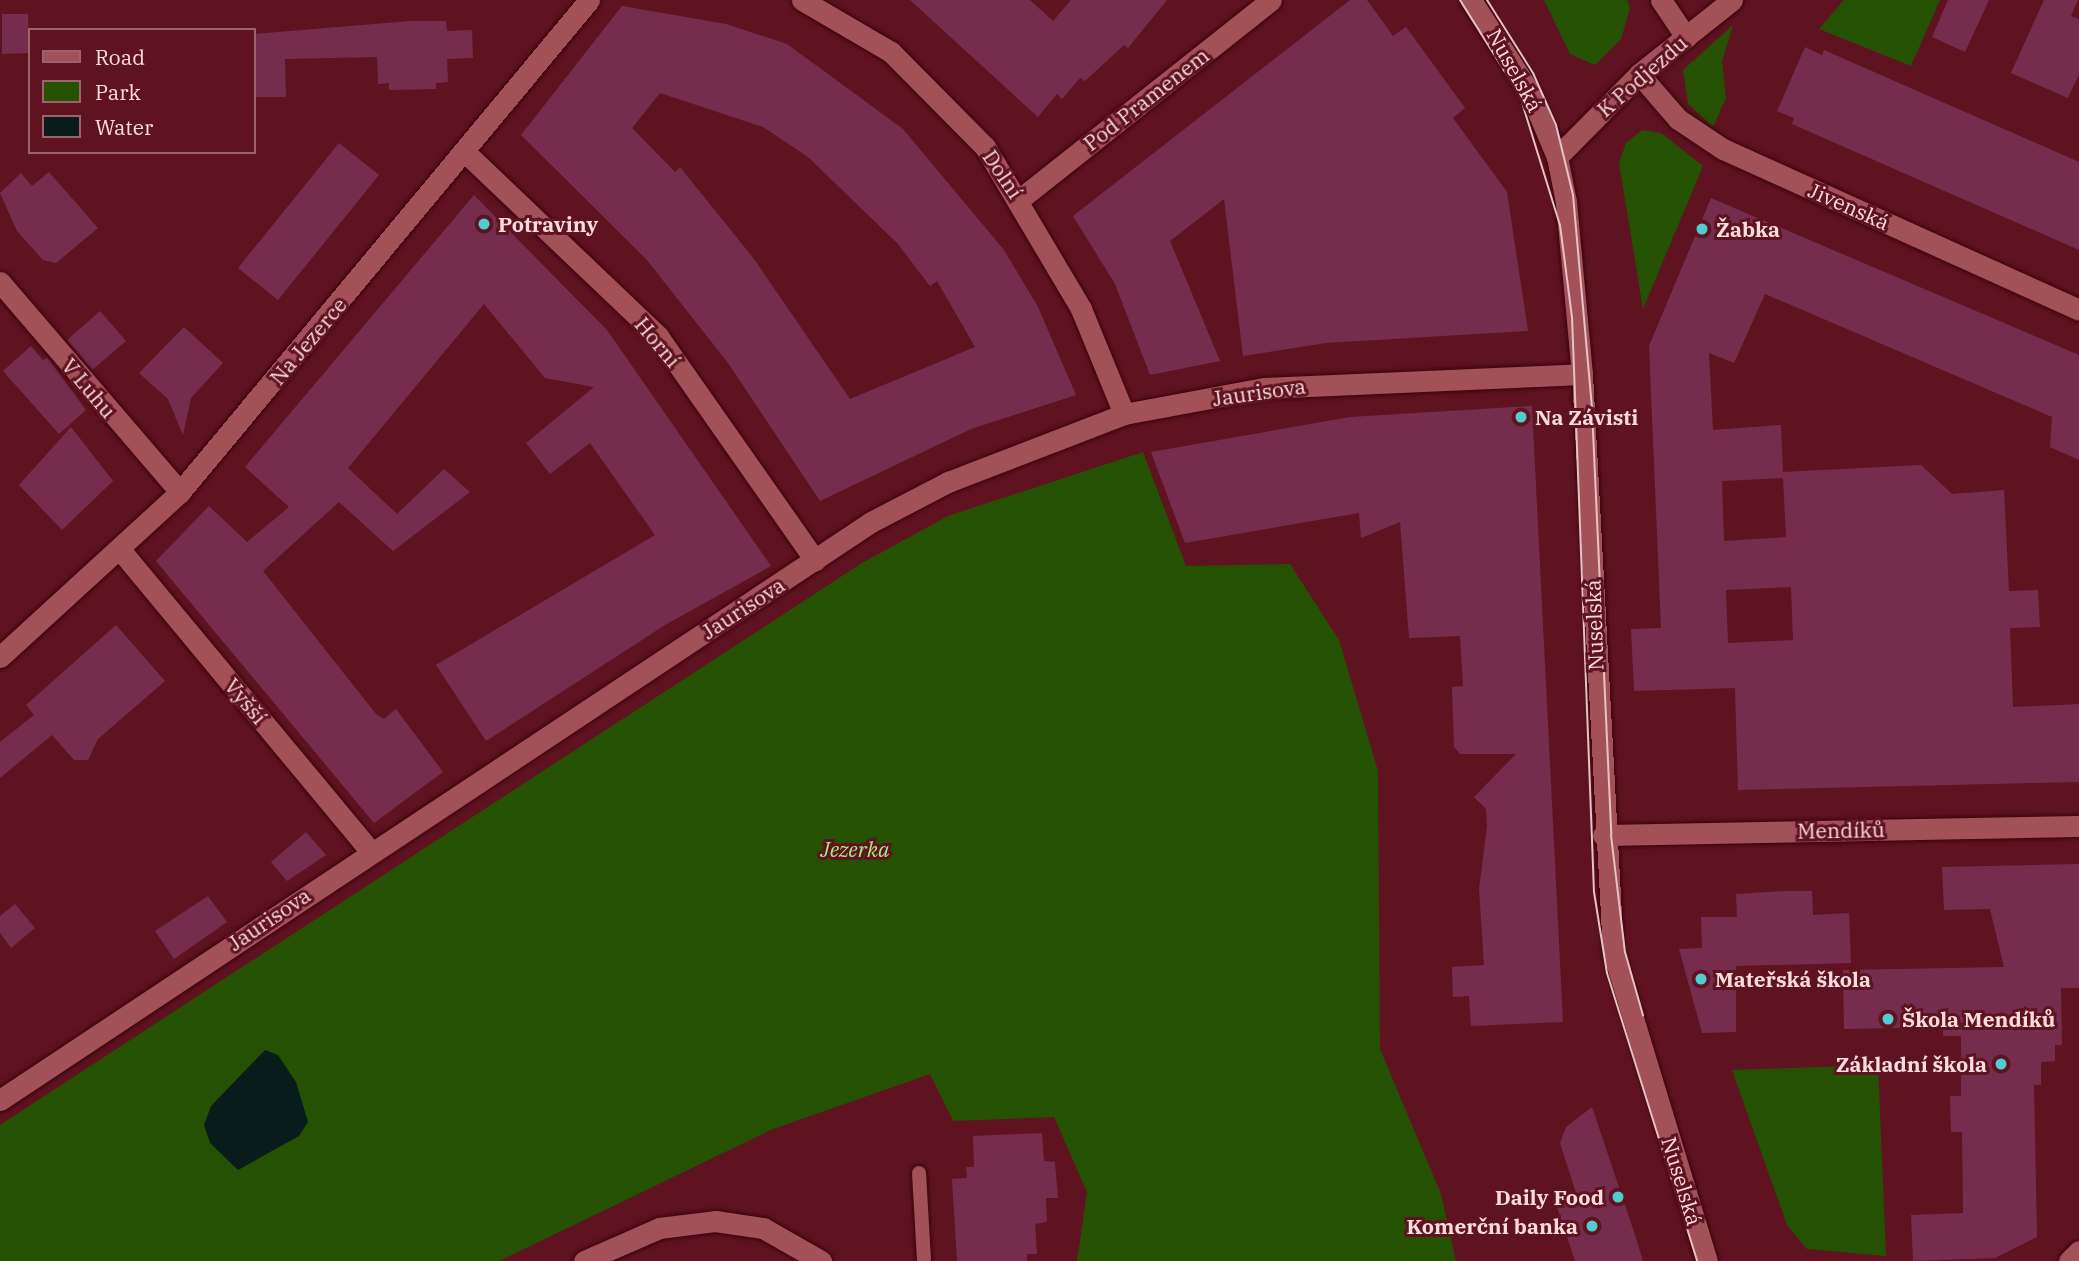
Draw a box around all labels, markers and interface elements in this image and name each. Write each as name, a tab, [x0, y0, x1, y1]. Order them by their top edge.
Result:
street label: Nuselská	[1482, 24, 1548, 116]
legend	[28, 28, 256, 154]
street label: K Podjezdu	[1592, 30, 1692, 122]
street label: Pod Pramenem	[1078, 42, 1214, 156]
text: Road	[95, 43, 145, 71]
text: Park	[95, 78, 141, 106]
text: Water	[95, 113, 153, 141]
street label: Dolní	[978, 145, 1028, 203]
street label: Jivenská	[1805, 177, 1893, 235]
place label: Potraviny	[498, 211, 598, 237]
marker: Potraviny	[476, 216, 492, 232]
place label: Žabka	[1716, 216, 1780, 242]
marker: Žabka	[1694, 221, 1710, 237]
street label: Na Jezerce	[264, 292, 352, 390]
street label: Horní	[630, 312, 686, 372]
street label: V Luhu	[57, 353, 121, 423]
street label: Jaurisova	[1211, 373, 1307, 411]
place label: Na Závisti	[1535, 404, 1638, 430]
marker: Na Závisti	[1513, 409, 1529, 425]
street label: Jaurisova	[697, 572, 789, 644]
street label: Nuselská	[1580, 579, 1608, 671]
street label: Vyšší	[220, 673, 272, 729]
street label: Mendíků	[1797, 817, 1885, 843]
park label: Jezerka	[821, 836, 889, 862]
street label: Jaurisova	[223, 882, 315, 956]
place label: Mateřská škola	[1715, 966, 1871, 992]
marker: Mateřská škola	[1693, 971, 1709, 987]
place label: Škola Mendíků	[1902, 1006, 2055, 1032]
marker: Škola Mendíků	[1880, 1011, 1896, 1027]
place label: Základní škola	[1836, 1051, 1987, 1077]
marker: Základní škola	[1993, 1056, 2009, 1072]
street label: Nuselská	[1657, 1134, 1707, 1228]
place label: Daily Food	[1495, 1184, 1604, 1210]
marker: Daily Food	[1610, 1189, 1626, 1205]
place label: Komerční banka	[1406, 1213, 1578, 1239]
marker: Komerční banka	[1584, 1218, 1600, 1234]

